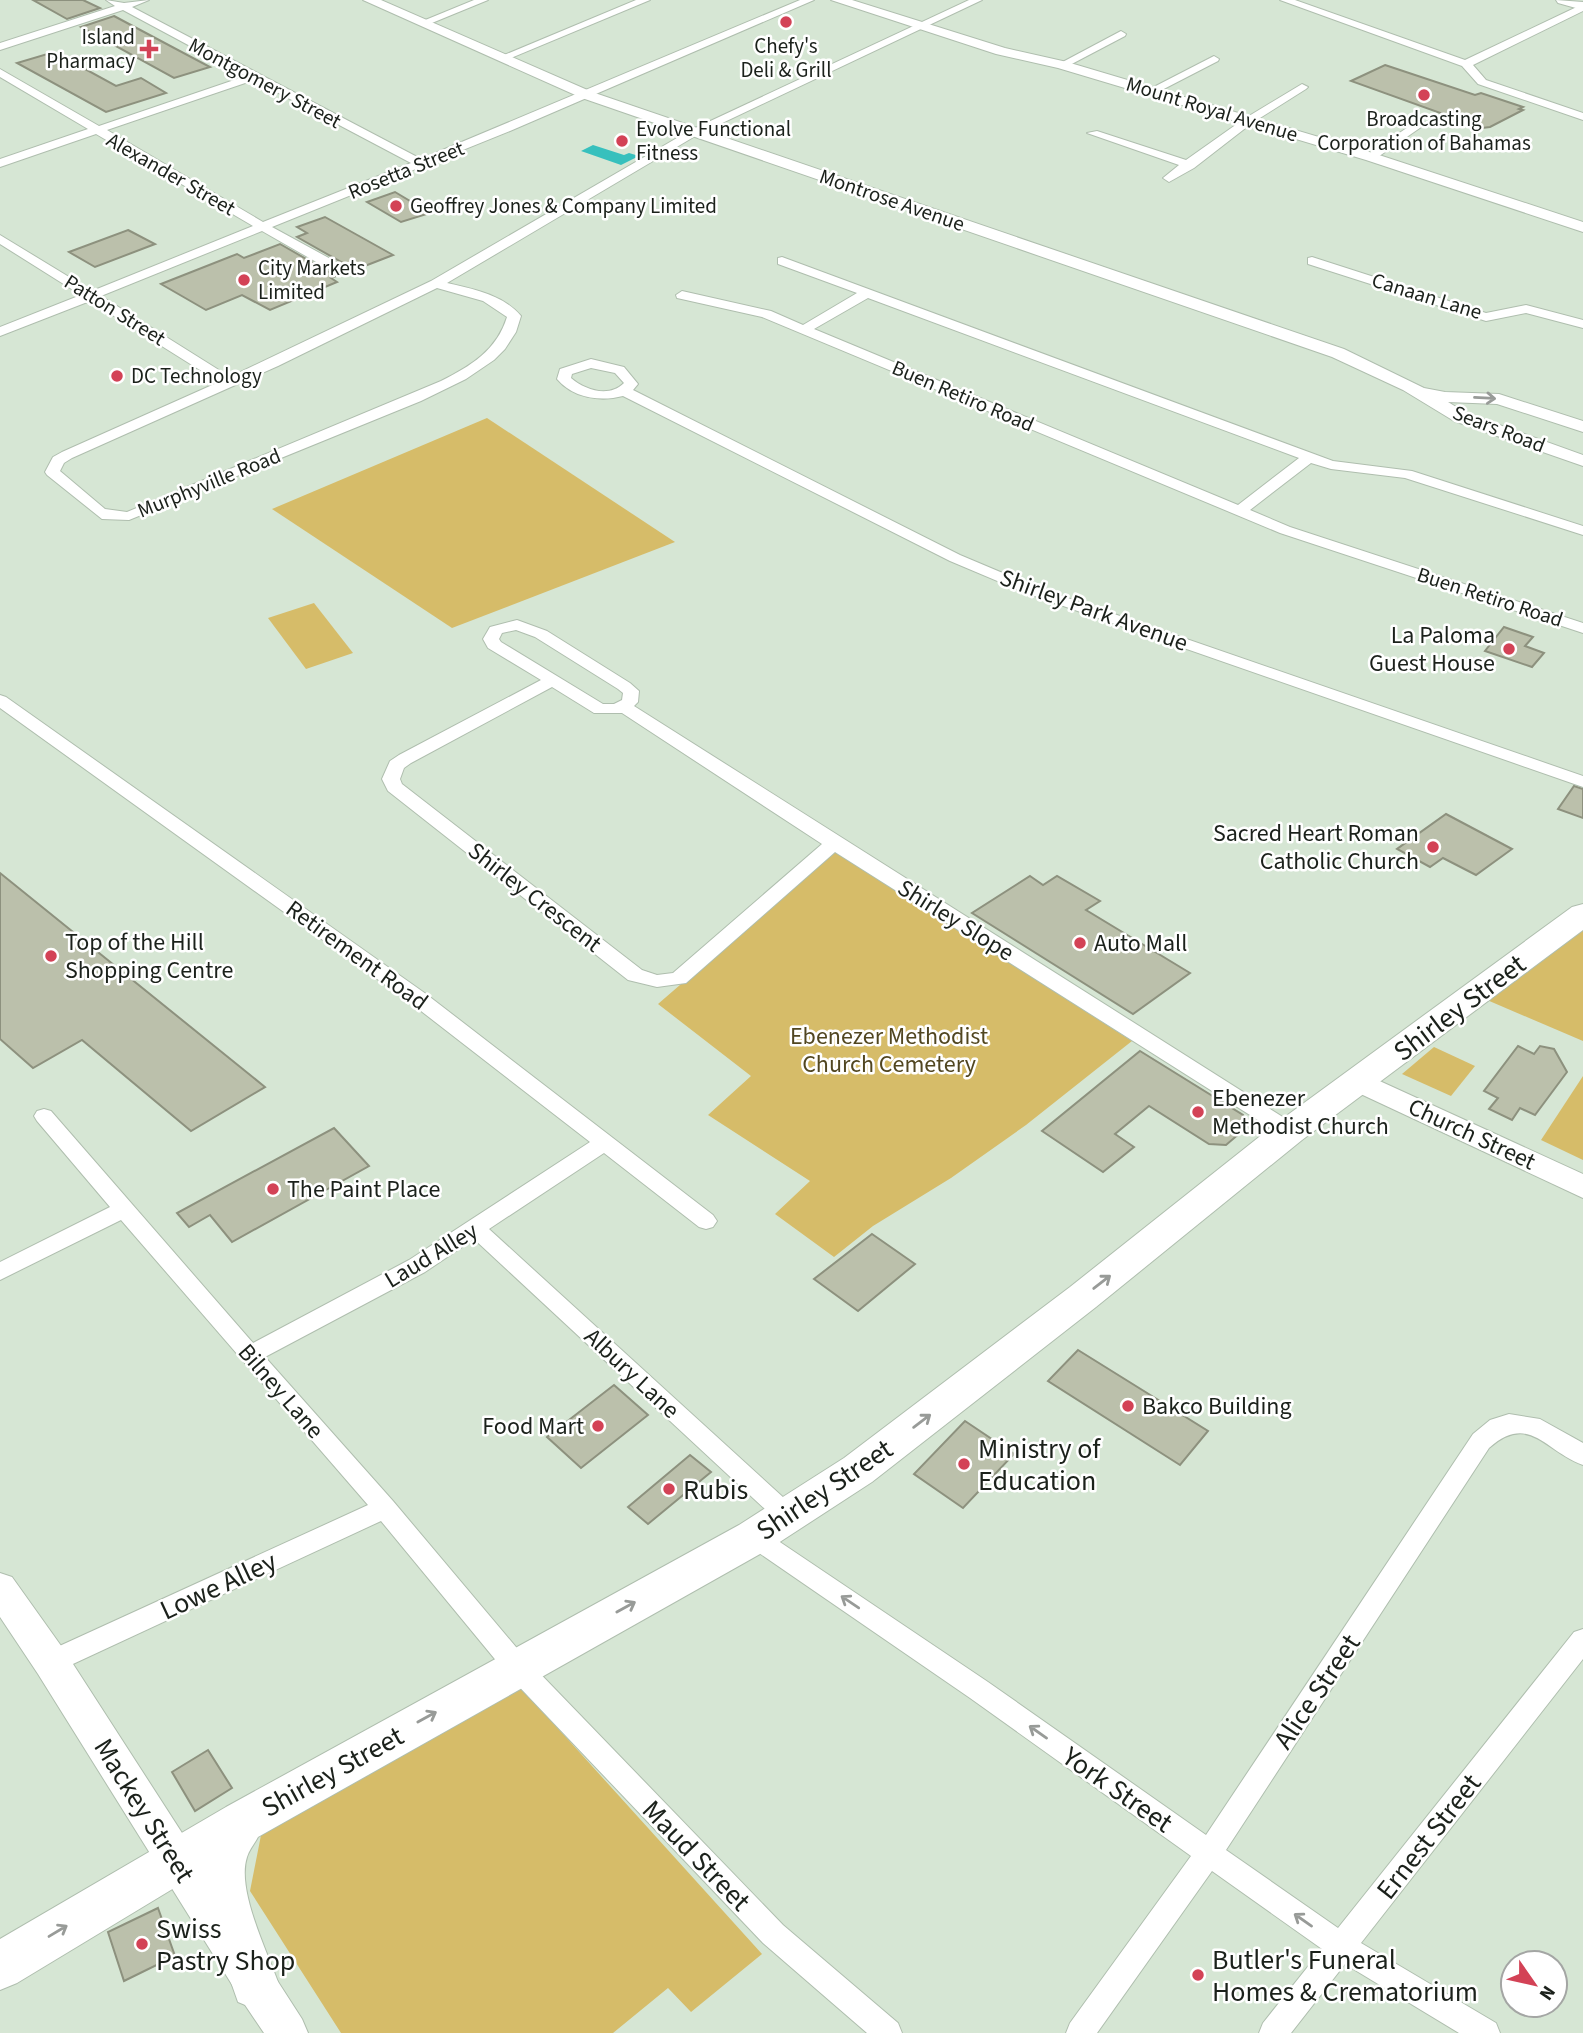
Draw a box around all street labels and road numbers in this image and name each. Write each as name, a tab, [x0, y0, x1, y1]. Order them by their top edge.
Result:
street label: Montgomery Street	[183, 30, 347, 136]
street label: Mount Royal Avenue	[1122, 69, 1302, 149]
street label: Alexander Street	[101, 125, 241, 223]
street label: Rosetta Street	[343, 133, 469, 207]
street label: Montrose Avenue	[815, 161, 969, 239]
street label: Canaan Lane	[1368, 265, 1486, 327]
street label: Patton Street	[59, 267, 171, 353]
street label: Buen Retiro Road	[887, 353, 1039, 439]
street label: Sears Road	[1448, 398, 1550, 460]
street label: Murphyville Road	[133, 441, 285, 525]
street label: Buen Retiro Road	[1413, 559, 1567, 635]
street label: Shirley Park Avenue	[995, 560, 1193, 661]
street label: Shirley Crescent	[460, 834, 609, 961]
street label: Shirley Slope	[891, 871, 1021, 970]
street label: Retirement Road	[278, 892, 435, 1019]
street label: Shirley Street	[1385, 944, 1535, 1071]
street label: Church Street	[1402, 1090, 1541, 1179]
street label: Laud Alley	[378, 1214, 485, 1297]
street label: Albury Lane	[576, 1320, 687, 1427]
street label: Bilney Lane	[229, 1336, 332, 1447]
street label: Shirley Street	[748, 1429, 901, 1550]
street label: Lowe Alley	[154, 1541, 283, 1630]
street label: Alice Street	[1264, 1626, 1370, 1757]
street label: Shirley Street	[254, 1716, 411, 1827]
street label: Mackey Street	[84, 1731, 205, 1891]
street label: York Street	[1053, 1737, 1181, 1843]
street label: Ernest Street	[1367, 1765, 1491, 1908]
street label: Maud Street	[633, 1791, 760, 1921]

